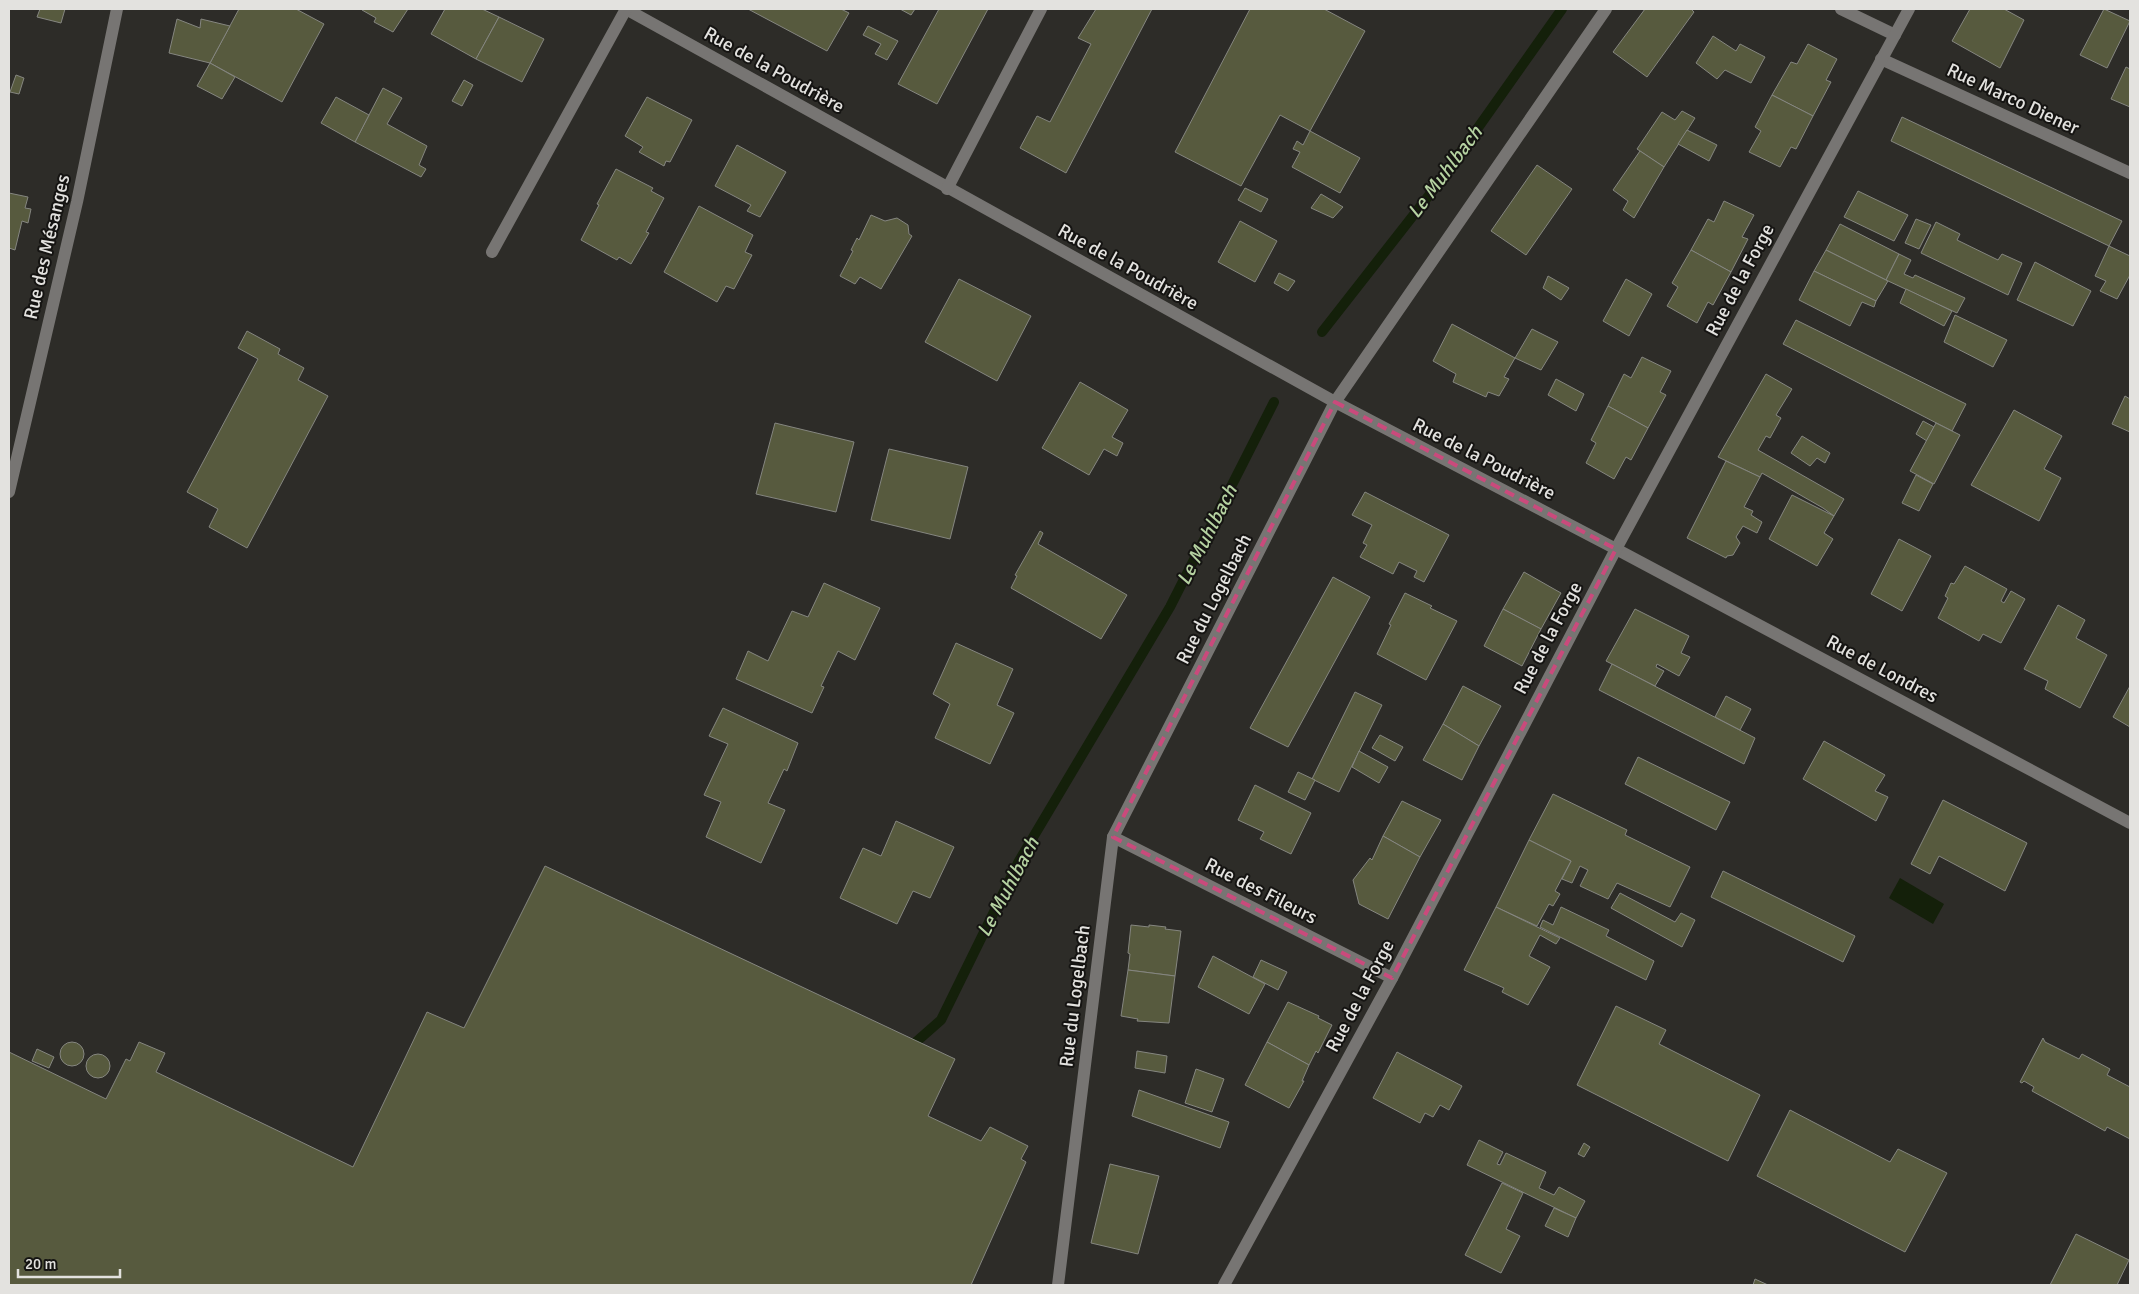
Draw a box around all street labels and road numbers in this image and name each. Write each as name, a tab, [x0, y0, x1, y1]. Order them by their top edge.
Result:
street label: Rue de la Poudrière	[700, 21, 848, 119]
street label: Rue Marco Diener	[1943, 58, 2083, 140]
street label: Rue des Mésanges	[19, 172, 75, 322]
street label: Rue de la Poudrière	[1054, 218, 1202, 316]
street label: Rue de la Forge	[1700, 220, 1780, 340]
street label: Rue de la Poudrière	[1409, 413, 1559, 505]
street label: Rue du Logelbach	[1171, 530, 1257, 668]
street label: Rue de la Forge	[1508, 578, 1588, 698]
street label: Rue de Londres	[1822, 630, 1942, 708]
street label: Rue des Fileurs	[1201, 852, 1321, 930]
street label: Rue du Logelbach	[1054, 924, 1096, 1068]
street label: Rue de la Forge	[1320, 936, 1400, 1056]

